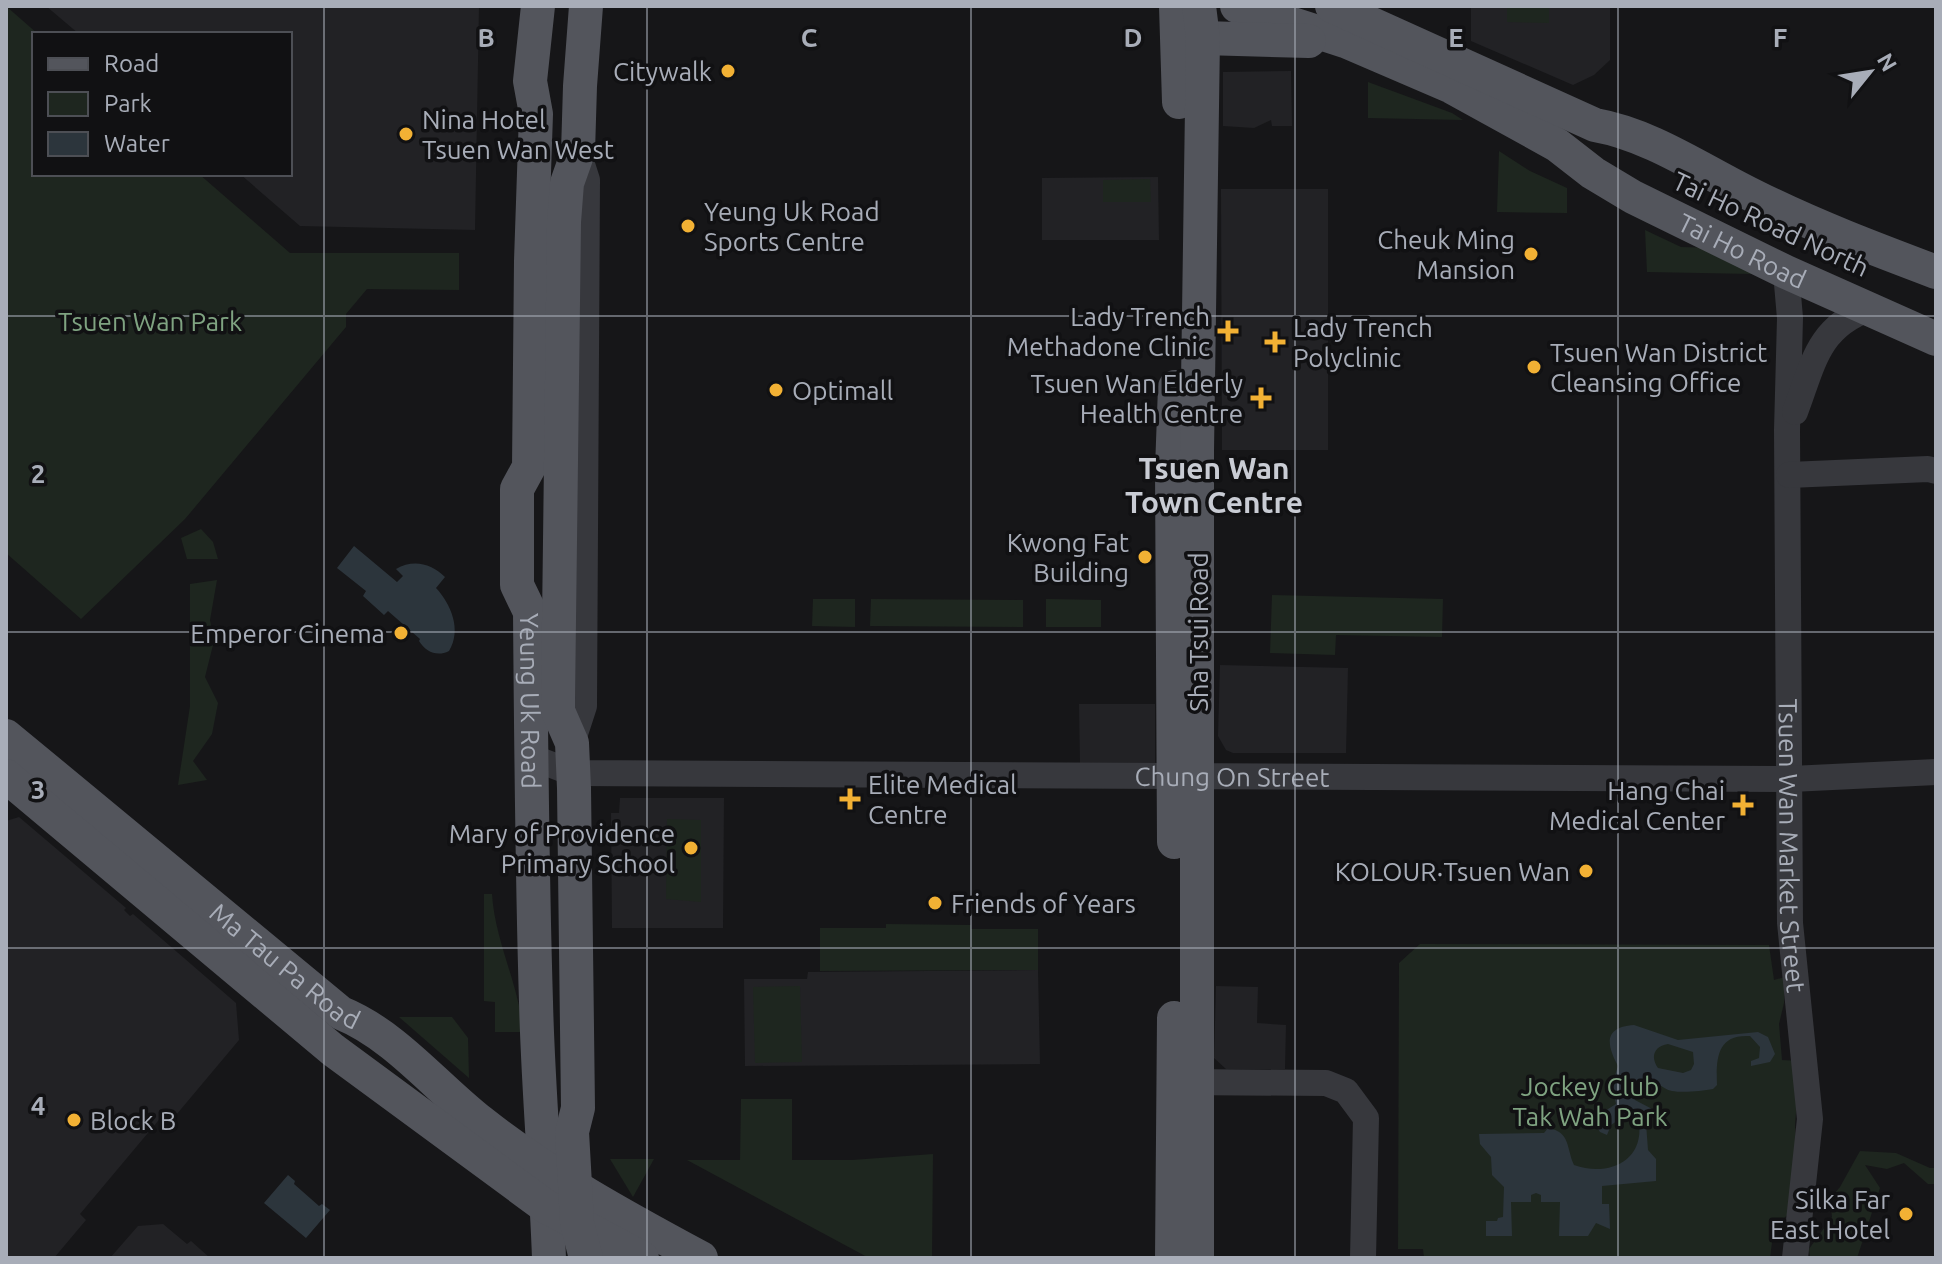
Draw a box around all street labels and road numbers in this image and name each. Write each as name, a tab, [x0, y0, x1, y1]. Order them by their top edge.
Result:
street label: Tai Ho Road North	[1668, 165, 1874, 283]
street label: Tai Ho Road	[1673, 206, 1811, 294]
street label: Sha Tsui Road	[1184, 552, 1213, 712]
street label: Yeung Uk Road	[516, 613, 546, 789]
street label: Tsuen Wan Market Street	[1774, 699, 1812, 994]
street label: Chung On Street	[1134, 761, 1330, 791]
street label: Ma Tau Pa Road	[205, 897, 365, 1034]

